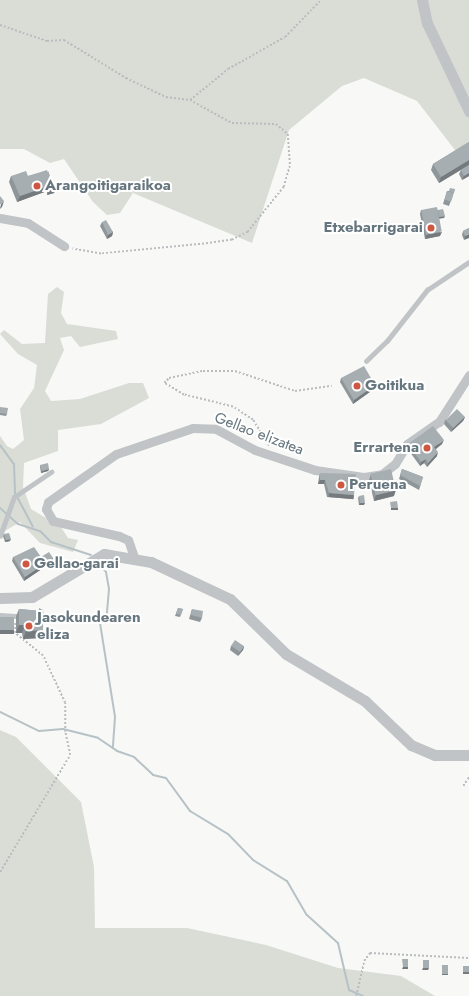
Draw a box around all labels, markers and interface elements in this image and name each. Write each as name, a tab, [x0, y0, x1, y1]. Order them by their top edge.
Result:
place label: Arangoitigaraikoa	[45, 177, 171, 195]
marker: Arangoitigaraikoa	[32, 181, 42, 191]
place label: Etxebarrigarai	[323, 219, 423, 237]
marker: Etxebarrigarai	[426, 223, 436, 233]
place label: Goitikua	[365, 377, 424, 395]
marker: Goitikua	[352, 381, 362, 391]
street label: Gellao elizatea	[212, 409, 306, 459]
place label: Errartena	[353, 439, 419, 457]
marker: Errartena	[422, 443, 432, 453]
place label: Peruena	[349, 476, 407, 494]
marker: Peruena	[336, 480, 346, 490]
place label: Gellao-garai	[34, 555, 119, 573]
marker: Gellao-garai	[21, 559, 31, 569]
place label: Jasokundearen eliza	[37, 608, 141, 643]
marker: Jasokundearen eliza	[24, 621, 34, 631]

